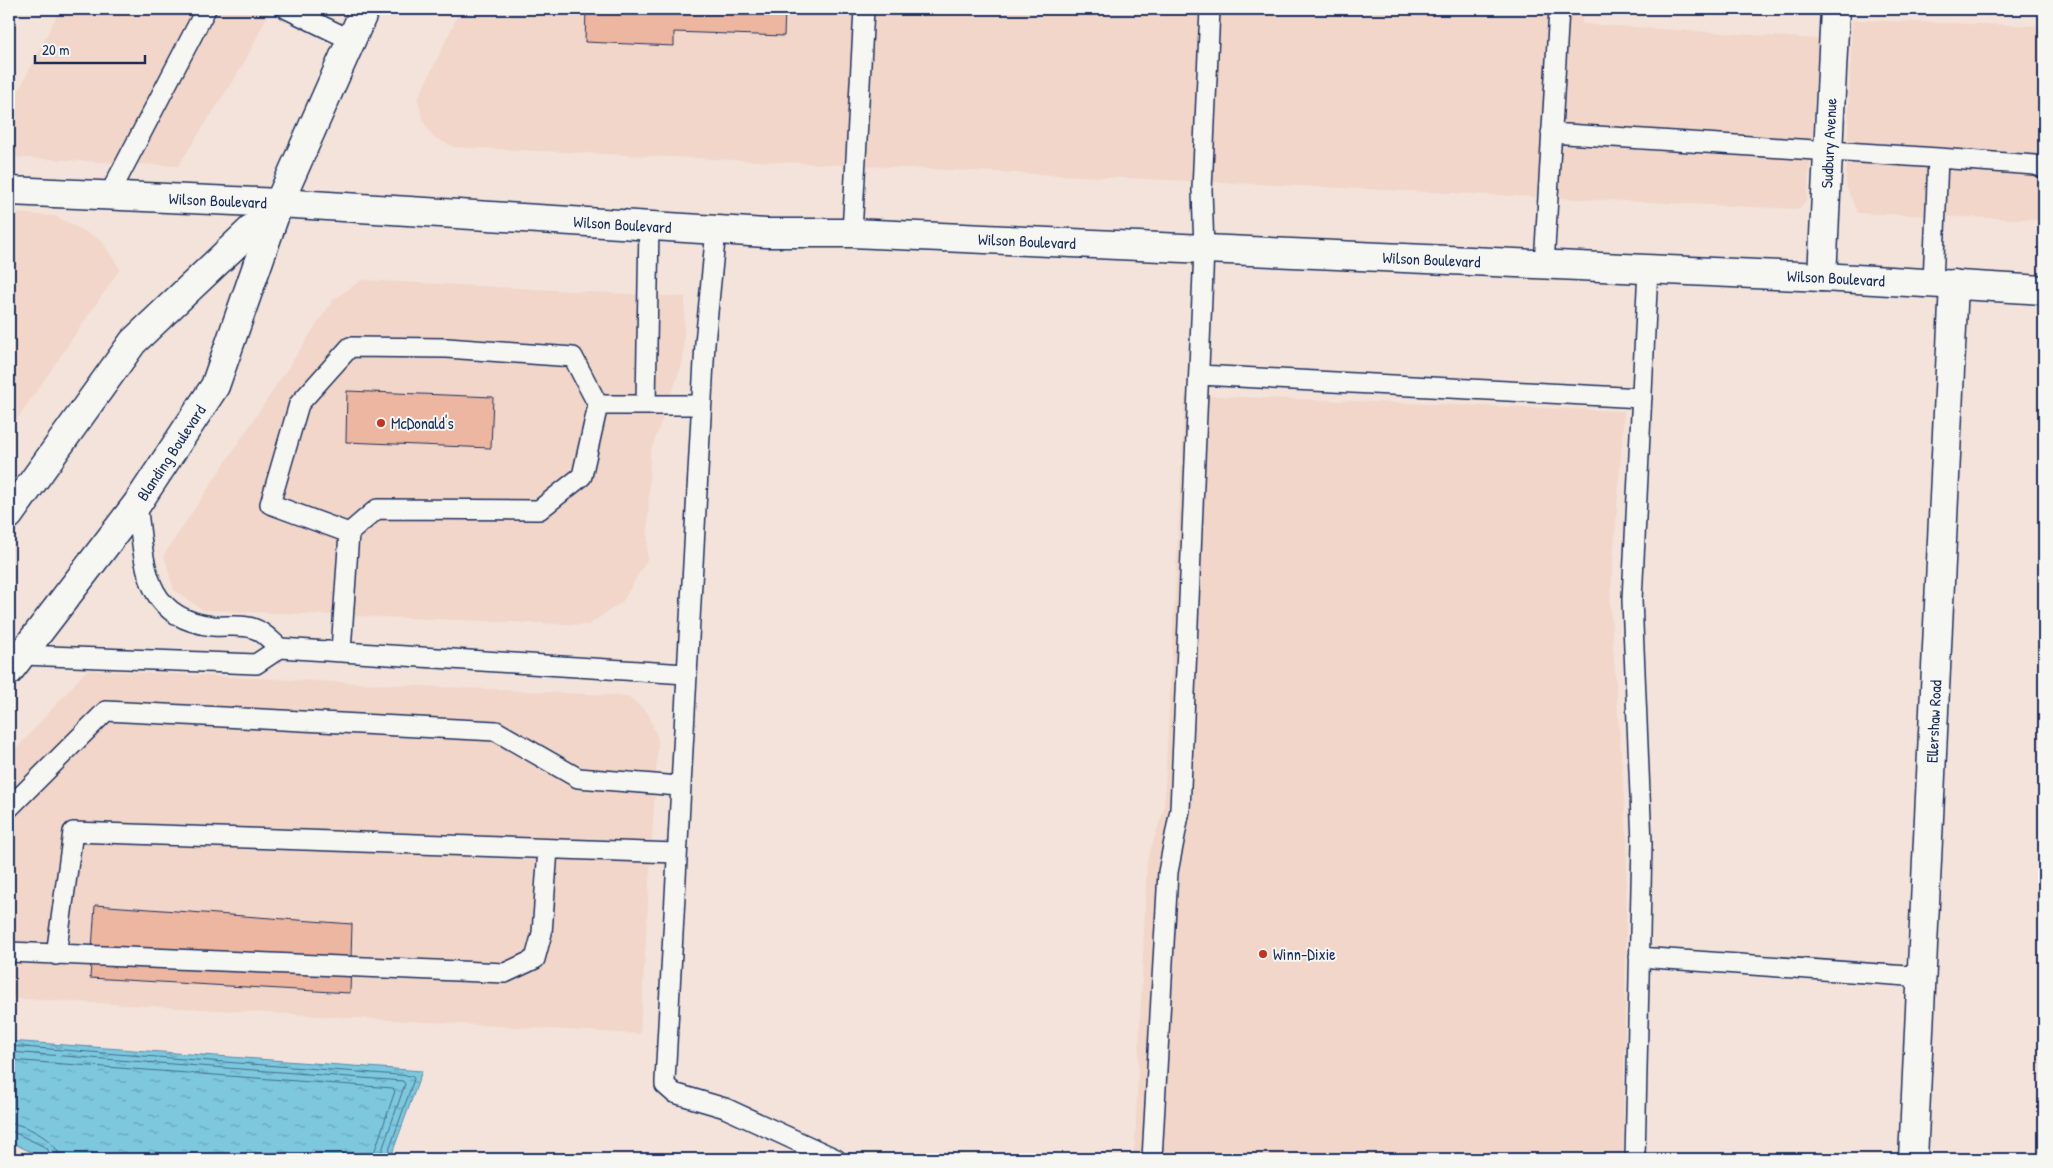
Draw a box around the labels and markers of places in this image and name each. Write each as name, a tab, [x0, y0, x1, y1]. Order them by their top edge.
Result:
place label: McDonald's	[391, 412, 454, 434]
marker: McDonald's	[375, 417, 387, 429]
place label: Winn-Dixie	[1273, 943, 1336, 965]
marker: Winn-Dixie	[1257, 948, 1269, 960]

